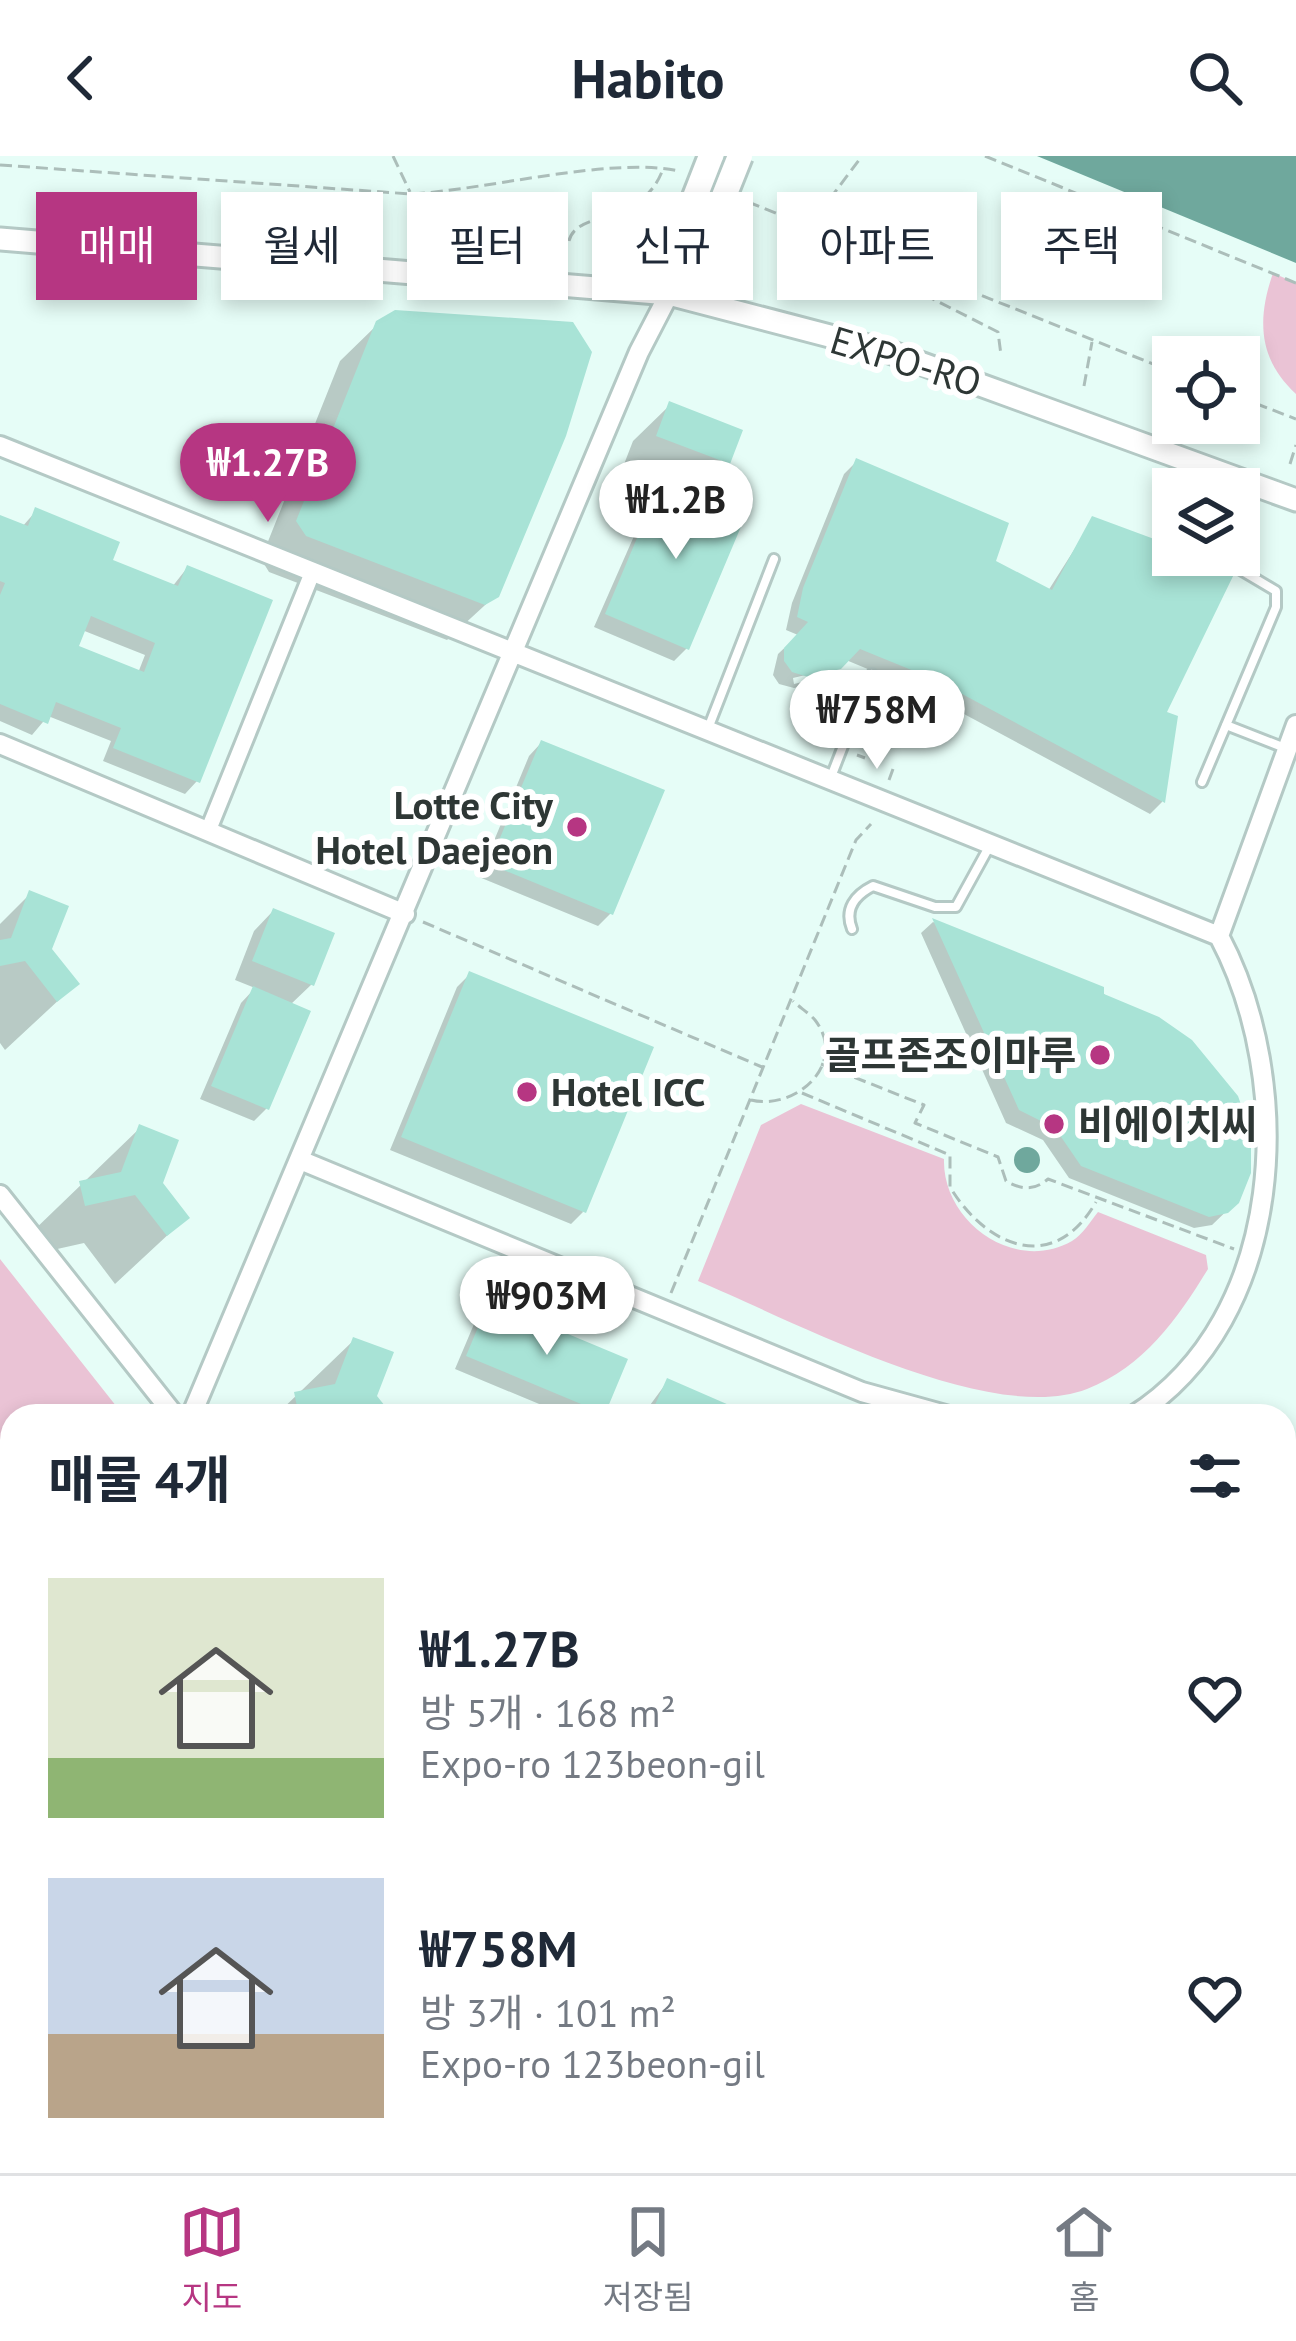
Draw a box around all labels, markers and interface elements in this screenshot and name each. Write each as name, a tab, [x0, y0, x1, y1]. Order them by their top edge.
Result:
text: Habito	[572, 43, 724, 113]
icon: back	[48, 45, 114, 111]
icon: search	[1182, 45, 1248, 111]
chip: 매매	[36, 192, 197, 300]
chip: 월세	[221, 192, 383, 300]
chip: 필터	[407, 192, 568, 300]
chip: 신규	[592, 192, 753, 300]
chip: 아파트	[777, 192, 977, 300]
chip: 주택	[1001, 192, 1162, 300]
street label: EXPO-RO	[825, 313, 988, 408]
map controls	[1152, 336, 1260, 576]
button: locate	[1152, 336, 1260, 444]
pin: ₩1.27B	[170, 423, 366, 525]
text: ₩1.27B	[207, 436, 329, 487]
pin: ₩1.2B	[592, 460, 760, 562]
button: layers	[1152, 468, 1260, 576]
text: ₩1.2B	[626, 473, 726, 524]
pin: ₩758M	[793, 670, 961, 772]
text: ₩758M	[817, 683, 937, 734]
place label: Lotte City Hotel Daejeon	[315, 779, 553, 875]
marker: Lotte City Hotel Daejeon	[564, 814, 590, 840]
place label: 골프존조이마루	[825, 1029, 1076, 1080]
marker: 골프존조이마루	[1087, 1042, 1113, 1068]
place label: Hotel ICC	[551, 1066, 705, 1117]
marker: Hotel ICC	[514, 1079, 540, 1105]
place label: 비에이치씨	[1078, 1098, 1257, 1149]
marker: 비에이치씨	[1041, 1111, 1067, 1137]
pin: ₩903M	[463, 1256, 631, 1358]
text: ₩903M	[487, 1269, 607, 1320]
icon: filters	[1182, 1443, 1248, 1509]
text: 매물 4개	[48, 1446, 231, 1512]
text: ₩1.27B	[420, 1615, 580, 1681]
icon: home	[144, 1626, 288, 1770]
icon: heart	[1182, 1665, 1248, 1731]
text: 방 5개 · 168 m²	[420, 1687, 676, 1738]
text: Expo-ro 123beon-gil	[420, 1738, 765, 1789]
text: ₩758M	[420, 1915, 578, 1981]
icon: home	[144, 1926, 288, 2070]
icon: heart	[1182, 1965, 1248, 2031]
text: 방 3개 · 101 m²	[420, 1987, 676, 2038]
text: Expo-ro 123beon-gil	[420, 2038, 765, 2089]
tab: 지도	[179, 2199, 245, 2319]
tab: 저장됨	[602, 2199, 694, 2319]
tab: 홈	[1051, 2199, 1117, 2319]

